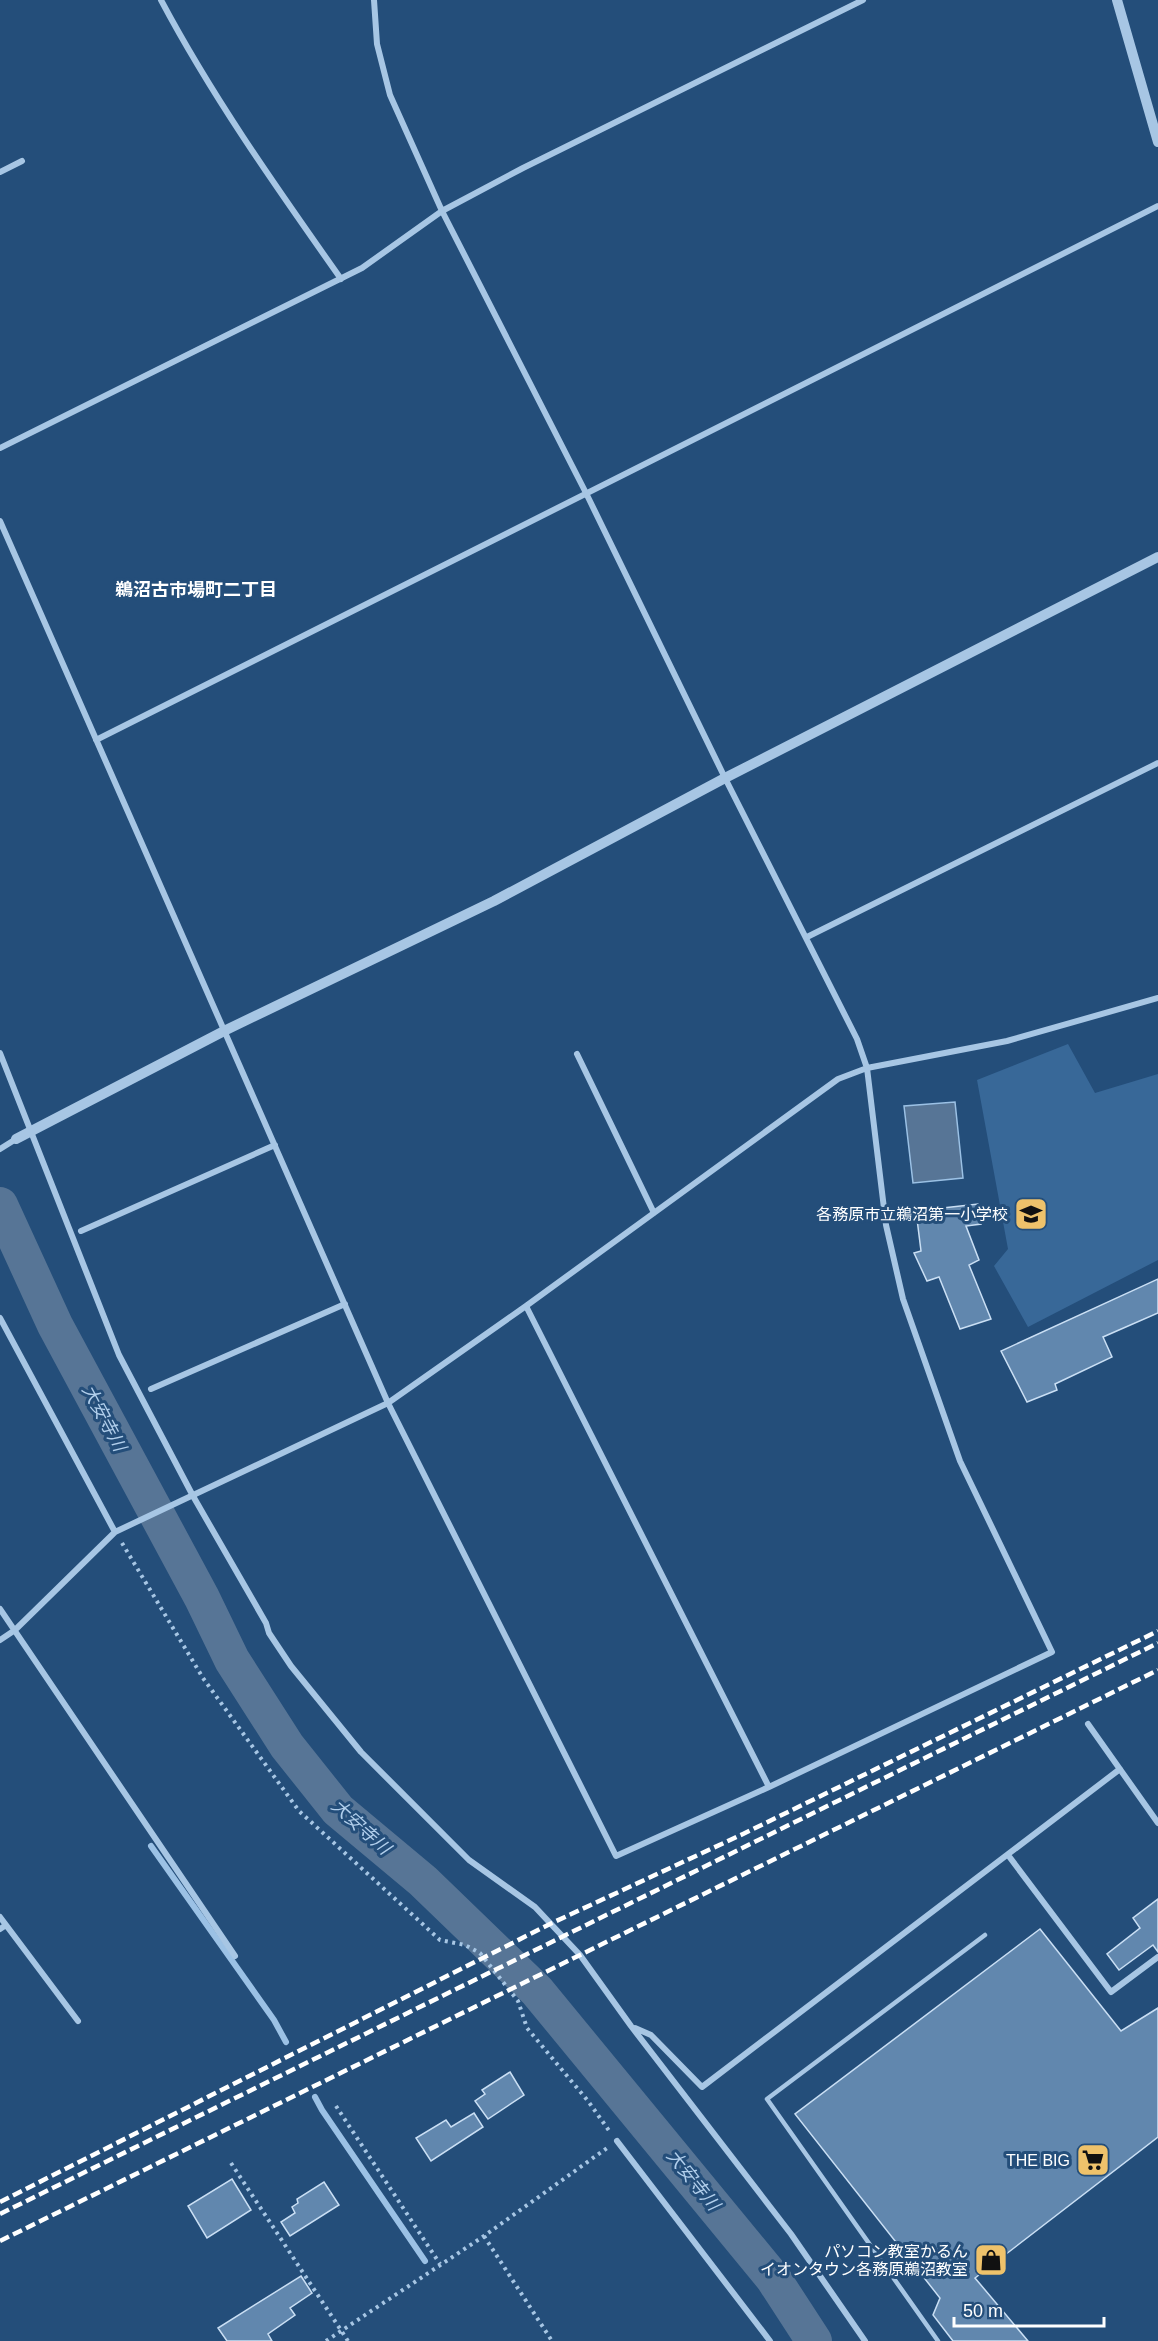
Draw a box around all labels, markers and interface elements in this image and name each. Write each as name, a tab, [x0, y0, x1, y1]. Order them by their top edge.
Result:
district label: 鵜沼古市場町二丁目	[115, 580, 277, 600]
school or university icon: 各務原市立鵜沼第一小学校	[1013, 1196, 1049, 1232]
place label: 各務原市立鵜沼第一小学校	[816, 1206, 1008, 1223]
water label: 大安寺川	[78, 1382, 131, 1456]
water label: 大安寺川	[328, 1795, 396, 1860]
supermarket icon: THE BIG	[1075, 2142, 1111, 2178]
water label: 大安寺川	[663, 2146, 725, 2216]
place label: THE BIG	[1006, 2152, 1070, 2169]
shop icon: パソコン教室かるん イオンタウン各務原鵜沼教室	[973, 2242, 1009, 2278]
place label: パソコン教室かるん イオンタウン各務原鵜沼教室	[760, 2243, 968, 2278]
scale bar	[954, 2290, 1104, 2328]
text: 50 m	[963, 2301, 1003, 2321]

